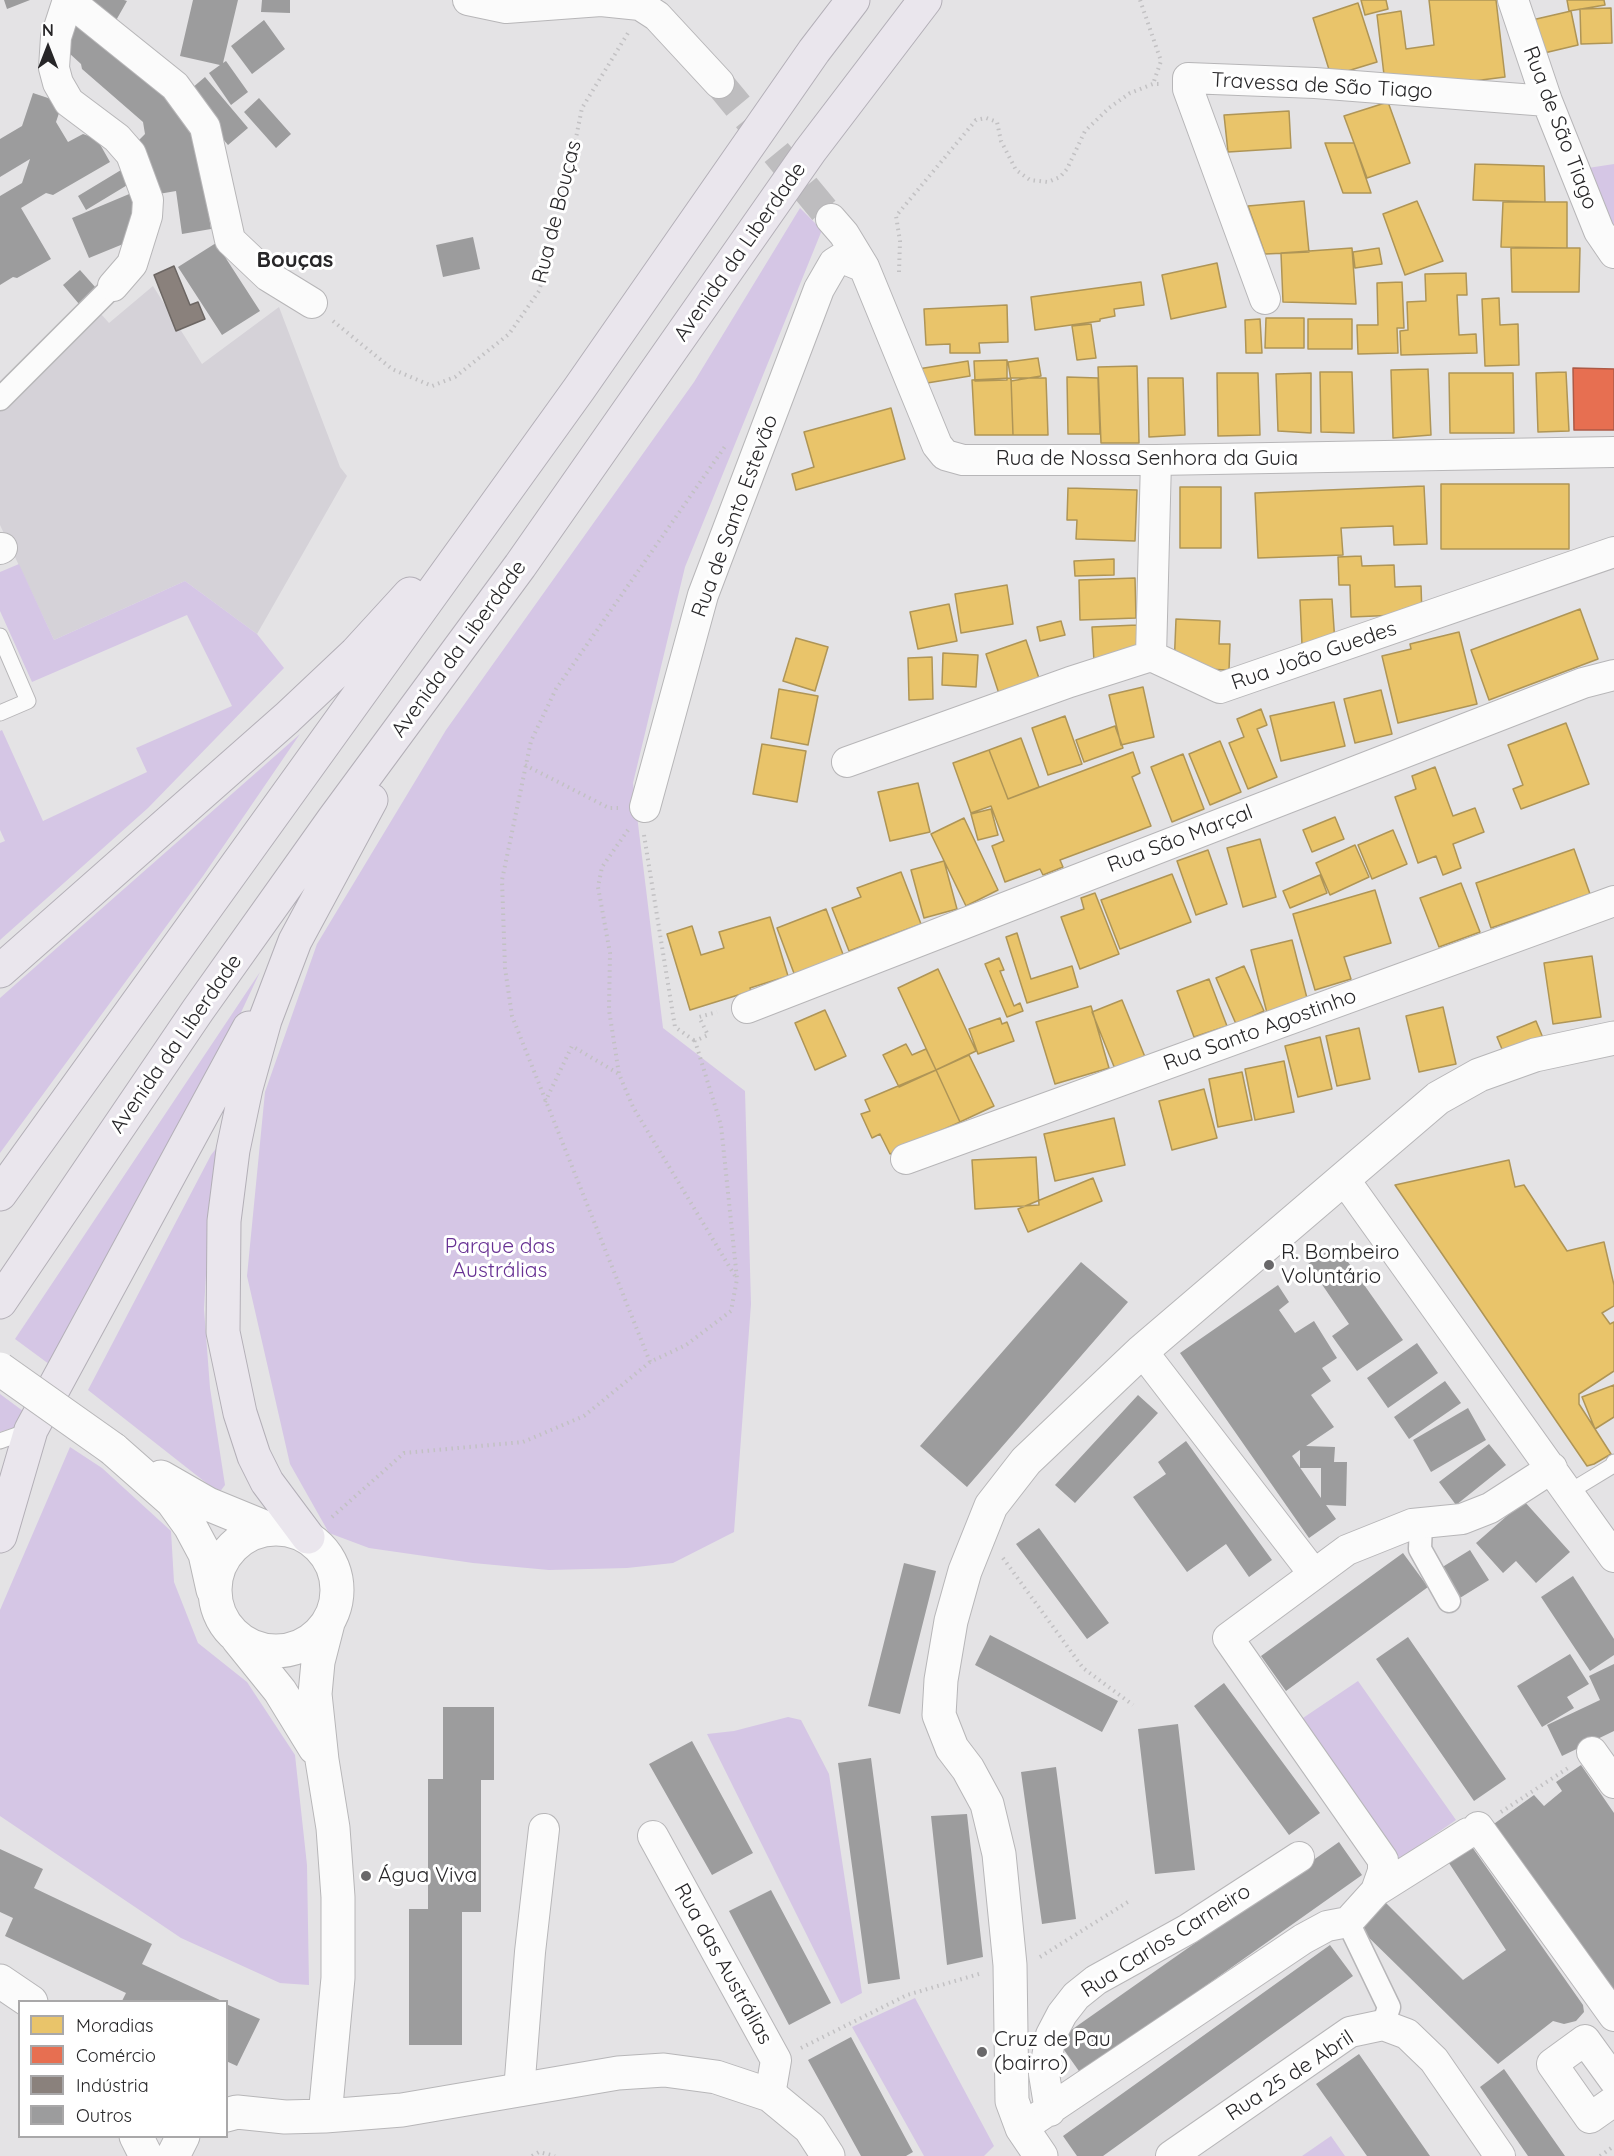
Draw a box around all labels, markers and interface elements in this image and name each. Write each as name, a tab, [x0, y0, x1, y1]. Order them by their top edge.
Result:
north arrow	[18, 18, 78, 78]
text: N	[42, 20, 54, 40]
street label: Rua de São Tiago	[1517, 43, 1603, 213]
street label: Travessa de São Tiago	[1211, 68, 1433, 104]
street label: Rua de Bouças	[527, 138, 587, 286]
street label: Avenida da Liberdade	[669, 158, 811, 346]
district label: Bouças	[257, 247, 333, 273]
street label: Rua de Santo Estevão	[687, 411, 783, 621]
street label: Rua de Nossa Senhora da Guia	[996, 446, 1298, 472]
street label: Avenida da Liberdade	[386, 556, 532, 742]
street label: Rua João Guedes	[1228, 616, 1400, 696]
street label: Rua São Marçal	[1104, 800, 1256, 878]
street label: Avenida da Liberdade	[105, 950, 247, 1138]
street label: Rua Santo Agostinho	[1160, 983, 1360, 1077]
park label: Parque das Austrálias	[445, 1234, 555, 1284]
place label: R. Bombeiro Voluntário	[1281, 1240, 1399, 1290]
marker: R. Bombeiro Voluntário	[1262, 1258, 1276, 1272]
place label: Água Viva	[378, 1863, 477, 1889]
marker: Água Viva	[359, 1869, 373, 1883]
street label: Rua das Austrálias	[668, 1879, 778, 2049]
street label: Rua Carlos Carneiro	[1077, 1879, 1255, 2003]
legend	[18, 2000, 228, 2138]
text: Moradias	[76, 2014, 154, 2037]
street label: Rua 25 de Abril	[1221, 2025, 1359, 2127]
place label: Cruz de Pau (bairro)	[994, 2027, 1111, 2077]
text: Comércio	[76, 2044, 156, 2067]
marker: Cruz de Pau (bairro)	[975, 2045, 989, 2059]
text: Indústria	[76, 2074, 149, 2097]
text: Outros	[76, 2104, 132, 2127]

